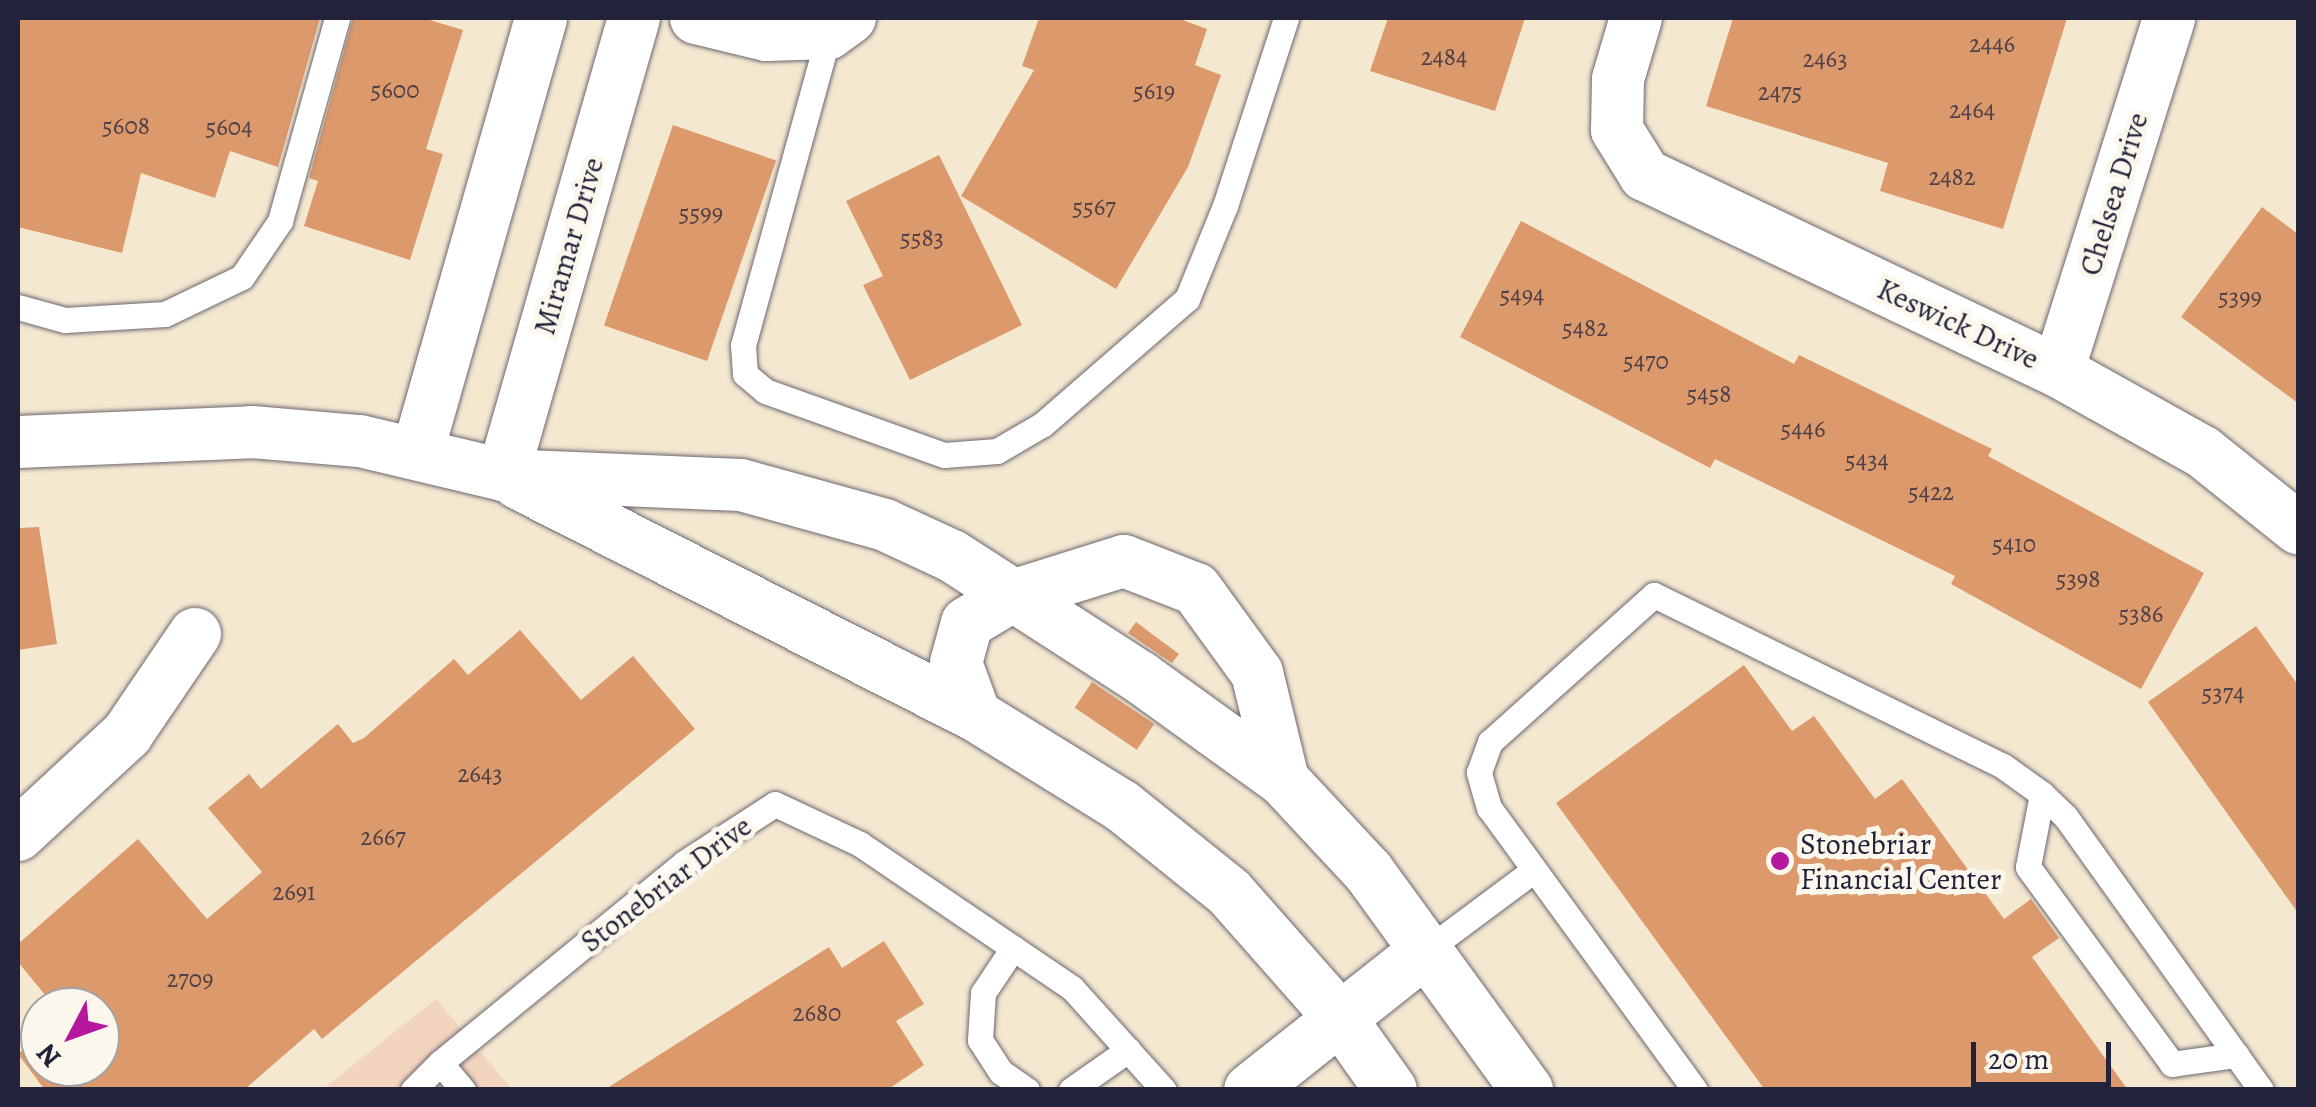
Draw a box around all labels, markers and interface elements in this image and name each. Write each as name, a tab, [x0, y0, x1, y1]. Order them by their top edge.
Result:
house number: 2446	[1969, 29, 2015, 59]
house number: 2484	[1421, 42, 1467, 72]
house number: 2463	[1802, 44, 1848, 74]
house number: 5600	[371, 75, 419, 105]
house number: 5619	[1133, 76, 1175, 106]
house number: 2475	[1758, 77, 1802, 107]
house number: 2464	[1949, 95, 1995, 125]
street label: Chelsea Drive	[2072, 108, 2156, 280]
house number: 5608	[102, 111, 150, 141]
house number: 5604	[206, 112, 252, 142]
street label: Miramar Drive	[527, 153, 611, 339]
house number: 2482	[1928, 162, 1976, 192]
house number: 5567	[1072, 192, 1116, 222]
house number: 5599	[679, 198, 723, 228]
house number: 5583	[900, 223, 944, 253]
street label: Keswick Drive	[1872, 271, 2044, 377]
house number: 5494	[1500, 280, 1544, 310]
house number: 5399	[2218, 282, 2262, 312]
house number: 5482	[1562, 313, 1608, 343]
house number: 5470	[1623, 346, 1669, 376]
house number: 5458	[1687, 379, 1731, 409]
house number: 5446	[1781, 414, 1825, 444]
house number: 5434	[1845, 445, 1889, 475]
house number: 5422	[1908, 477, 1954, 507]
house number: 5410	[1992, 529, 2036, 559]
house number: 5398	[2056, 564, 2100, 594]
house number: 5386	[2119, 599, 2163, 629]
house number: 5374	[2202, 678, 2244, 708]
house number: 2643	[457, 759, 503, 789]
street label: Stonebriar Drive	[573, 808, 759, 960]
house number: 2667	[360, 822, 406, 852]
place label: Stonebriar Financial Center	[1800, 826, 2001, 896]
marker: Stonebriar Financial Center	[1769, 850, 1791, 872]
house number: 2691	[272, 877, 316, 907]
house number: 2709	[166, 964, 214, 994]
north arrow	[20, 987, 120, 1087]
house number: 2680	[793, 998, 841, 1028]
scale bar	[1976, 1022, 2116, 1084]
text: N	[28, 1035, 70, 1076]
text: 20 m	[1988, 1039, 2049, 1079]

